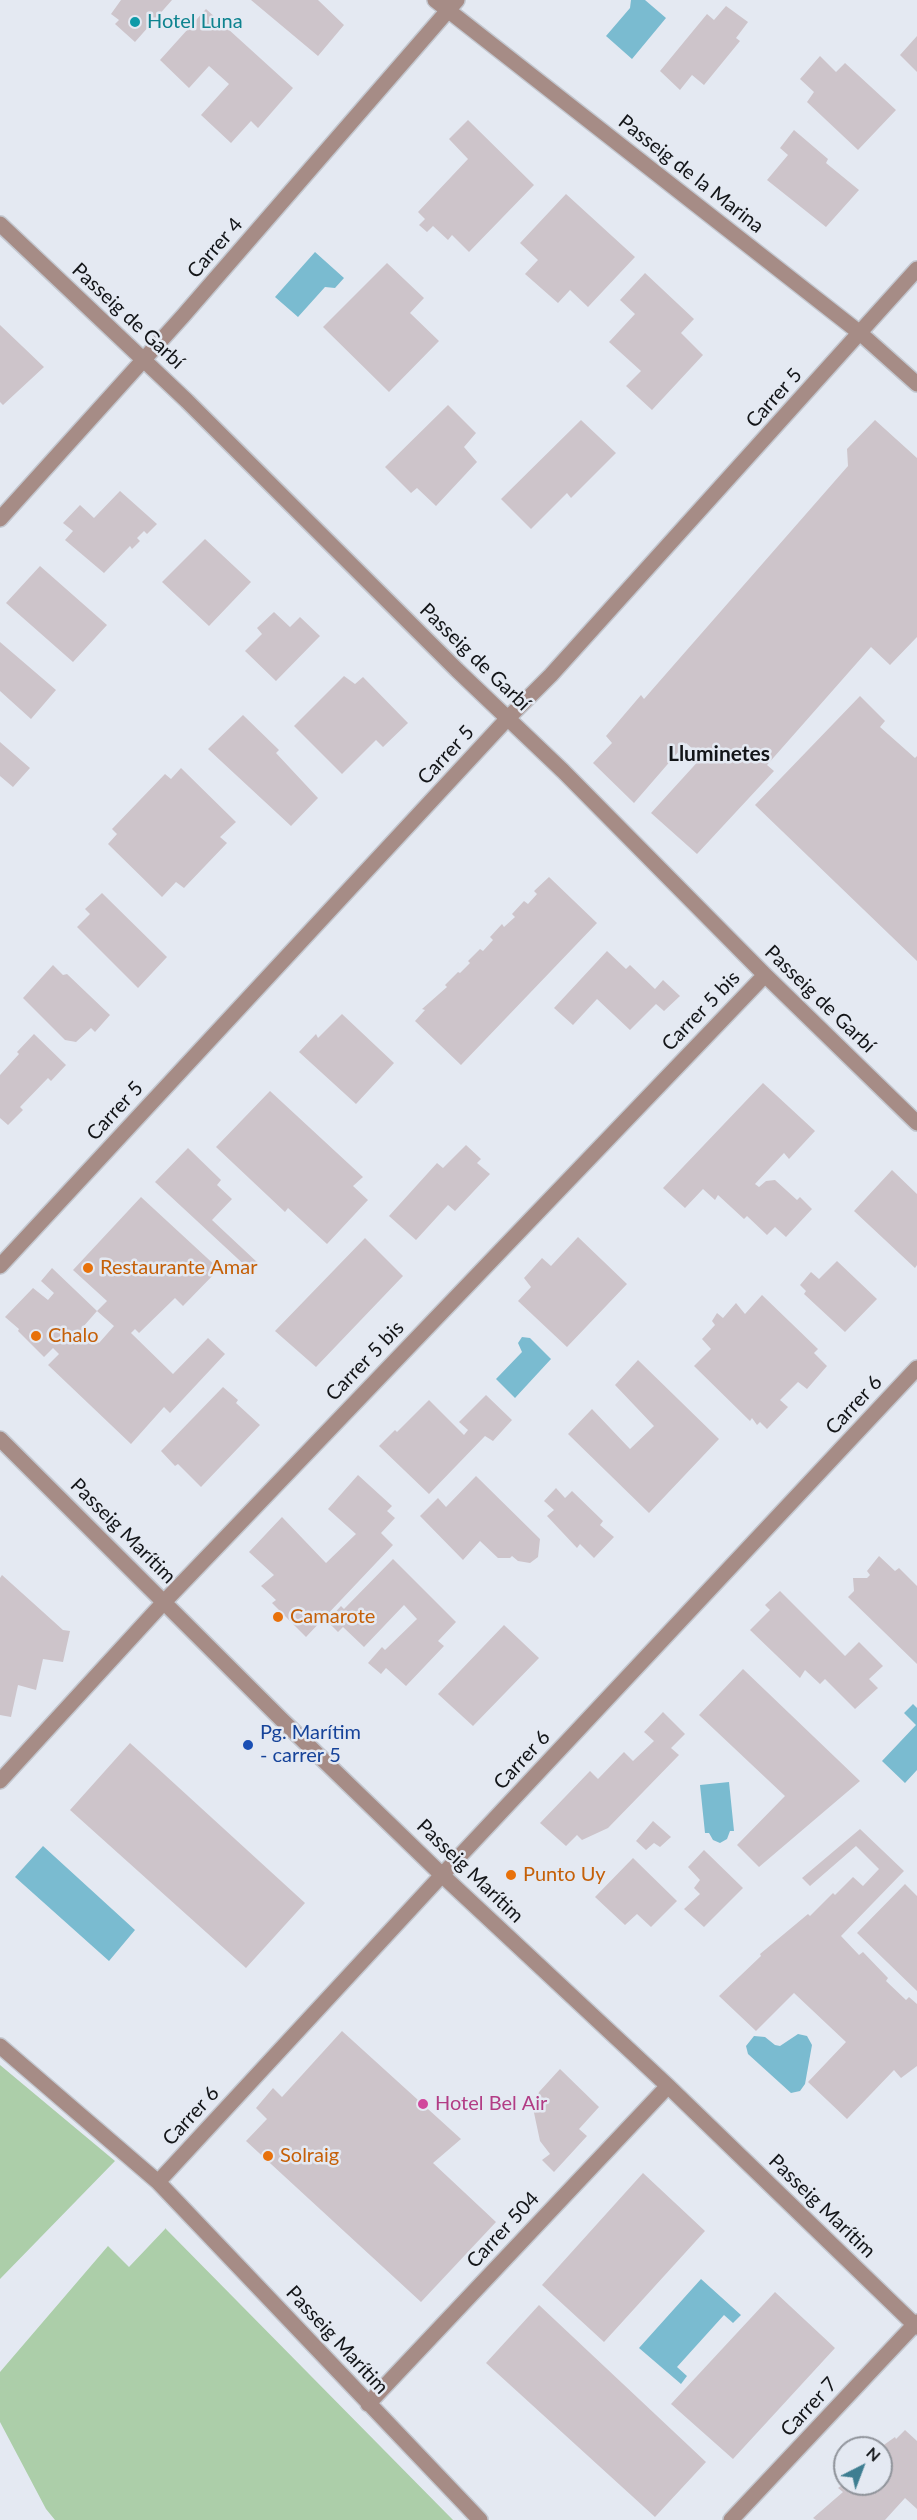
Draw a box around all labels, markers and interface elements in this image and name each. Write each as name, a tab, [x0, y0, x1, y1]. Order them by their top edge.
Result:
place label: Hotel Luna	[147, 10, 243, 34]
marker: Hotel Luna	[128, 15, 142, 29]
street label: Passeig de la Marina	[614, 110, 768, 238]
street label: Carrer 4	[182, 213, 248, 283]
street label: Passeig de Garbí	[67, 258, 189, 374]
street label: Carrer 5	[741, 363, 807, 433]
street label: Passeig de Garbí	[415, 598, 535, 716]
street label: Carrer 5	[413, 720, 479, 790]
district label: Lluminetes	[668, 741, 770, 767]
street label: Passeig de Garbí	[760, 940, 880, 1058]
street label: Carrer 5 bis	[657, 966, 745, 1056]
street label: Carrer 5	[82, 1076, 148, 1146]
place label: Restaurante Amar	[100, 1256, 257, 1280]
marker: Restaurante Amar	[81, 1261, 95, 1275]
street label: Carrer 5 bis	[321, 1316, 409, 1406]
place label: Chalo	[48, 1324, 99, 1348]
marker: Chalo	[29, 1329, 43, 1343]
street label: Carrer 6	[821, 1370, 887, 1440]
street label: Passeig Marítim	[65, 1473, 181, 1589]
place label: Camarote	[290, 1605, 375, 1629]
marker: Camarote	[271, 1610, 285, 1624]
place label: Pg. Marítim - carrer 5	[260, 1721, 361, 1768]
street label: Carrer 6	[489, 1725, 555, 1795]
marker: Pg. Marítim - carrer 5	[241, 1738, 255, 1752]
street label: Passeig Marítim	[412, 1814, 528, 1928]
place label: Punto Uy	[523, 1863, 606, 1887]
marker: Punto Uy	[504, 1868, 518, 1882]
street label: Carrer 6	[158, 2081, 224, 2151]
place label: Hotel Bel Air	[435, 2092, 547, 2116]
marker: Hotel Bel Air	[416, 2097, 430, 2111]
place label: Solraig	[280, 2144, 339, 2168]
marker: Solraig	[261, 2149, 275, 2163]
street label: Passeig Marítim	[764, 2149, 880, 2263]
street label: Carrer 504	[462, 2187, 544, 2273]
street label: Passeig Marítim	[281, 2281, 393, 2399]
street label: Carrer 7	[776, 2372, 842, 2442]
north arrow	[833, 2436, 893, 2496]
text: N	[863, 2443, 885, 2465]

